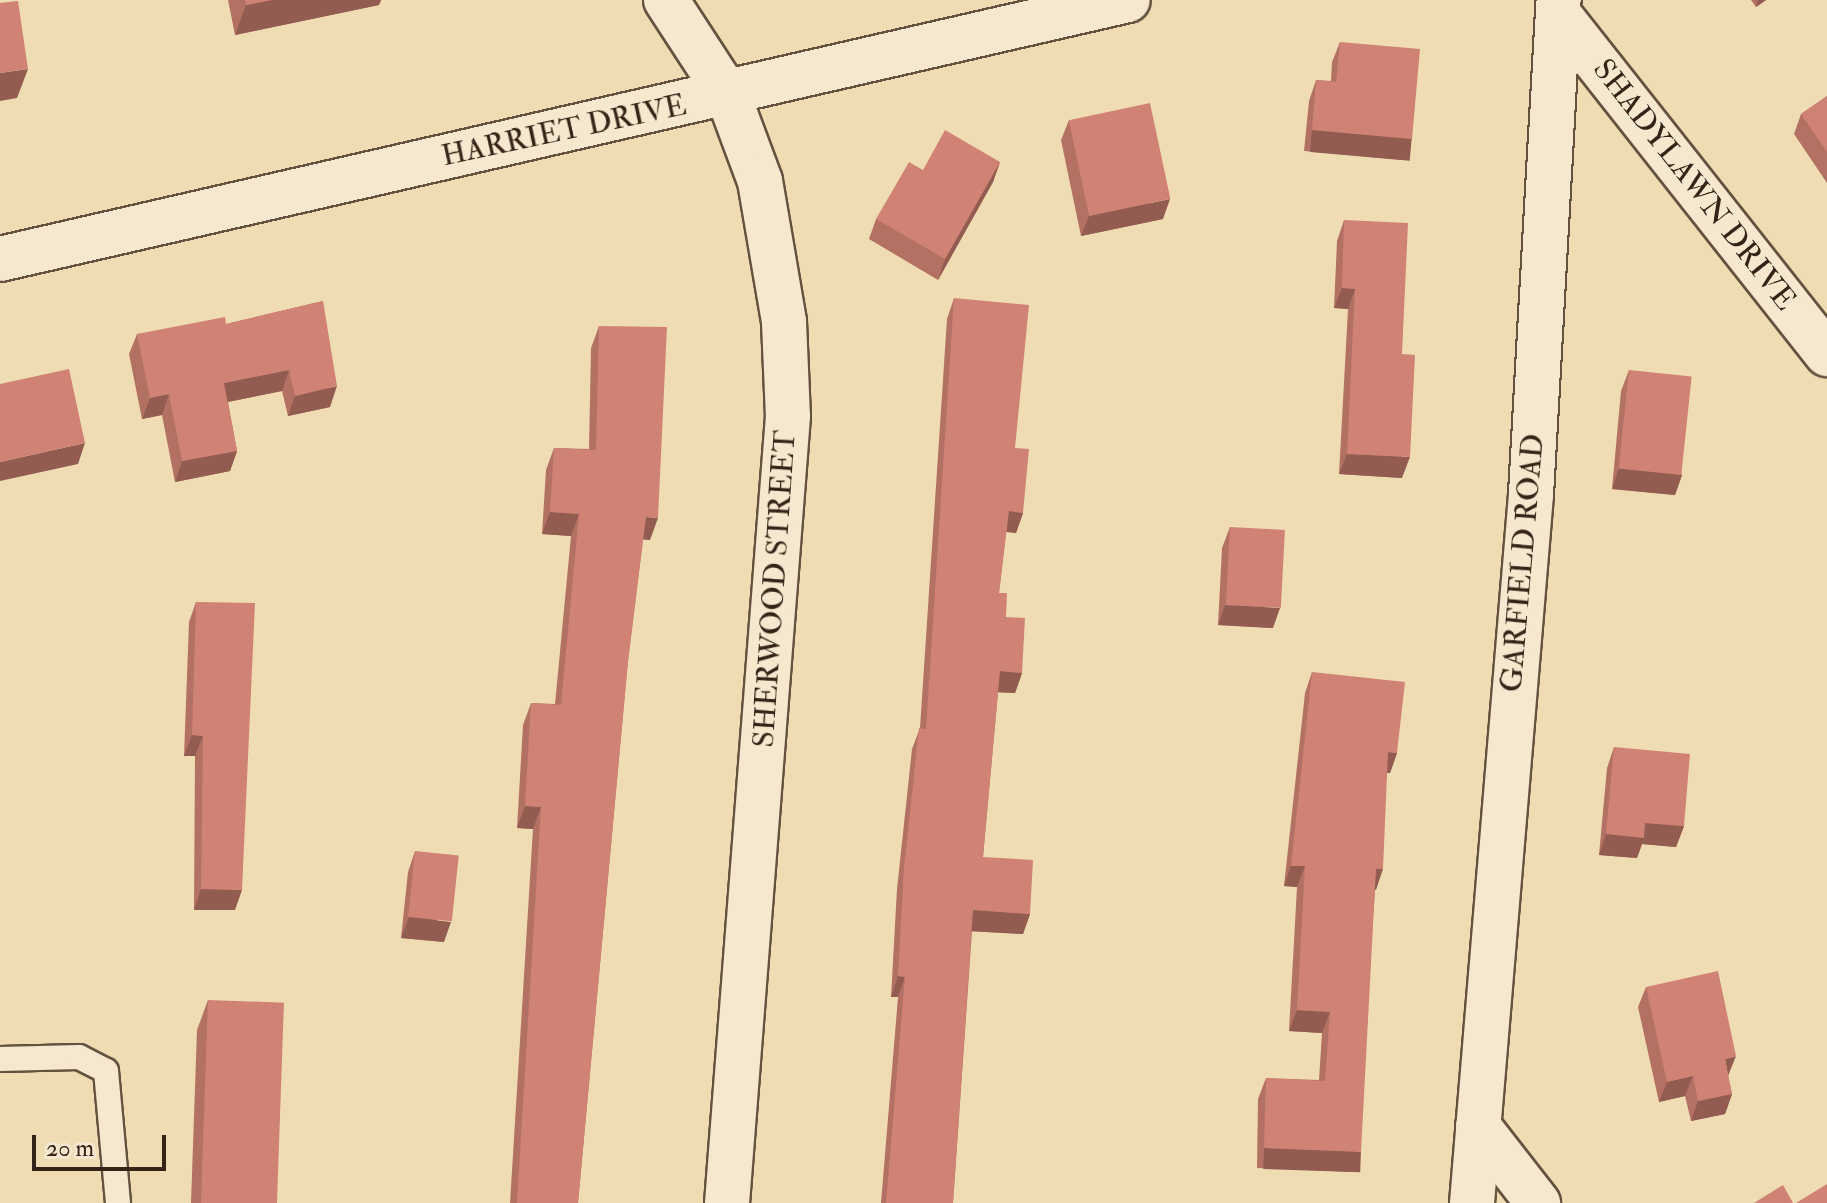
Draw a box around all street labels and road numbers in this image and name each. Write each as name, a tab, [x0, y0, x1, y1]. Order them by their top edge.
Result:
street label: SHADYLAWN DRIVE	[1585, 52, 1803, 318]
street label: HARRIET DRIVE	[438, 87, 690, 175]
street label: SHERWOOD STREET	[746, 429, 804, 749]
street label: GARFIELD ROAD	[1494, 432, 1552, 694]

